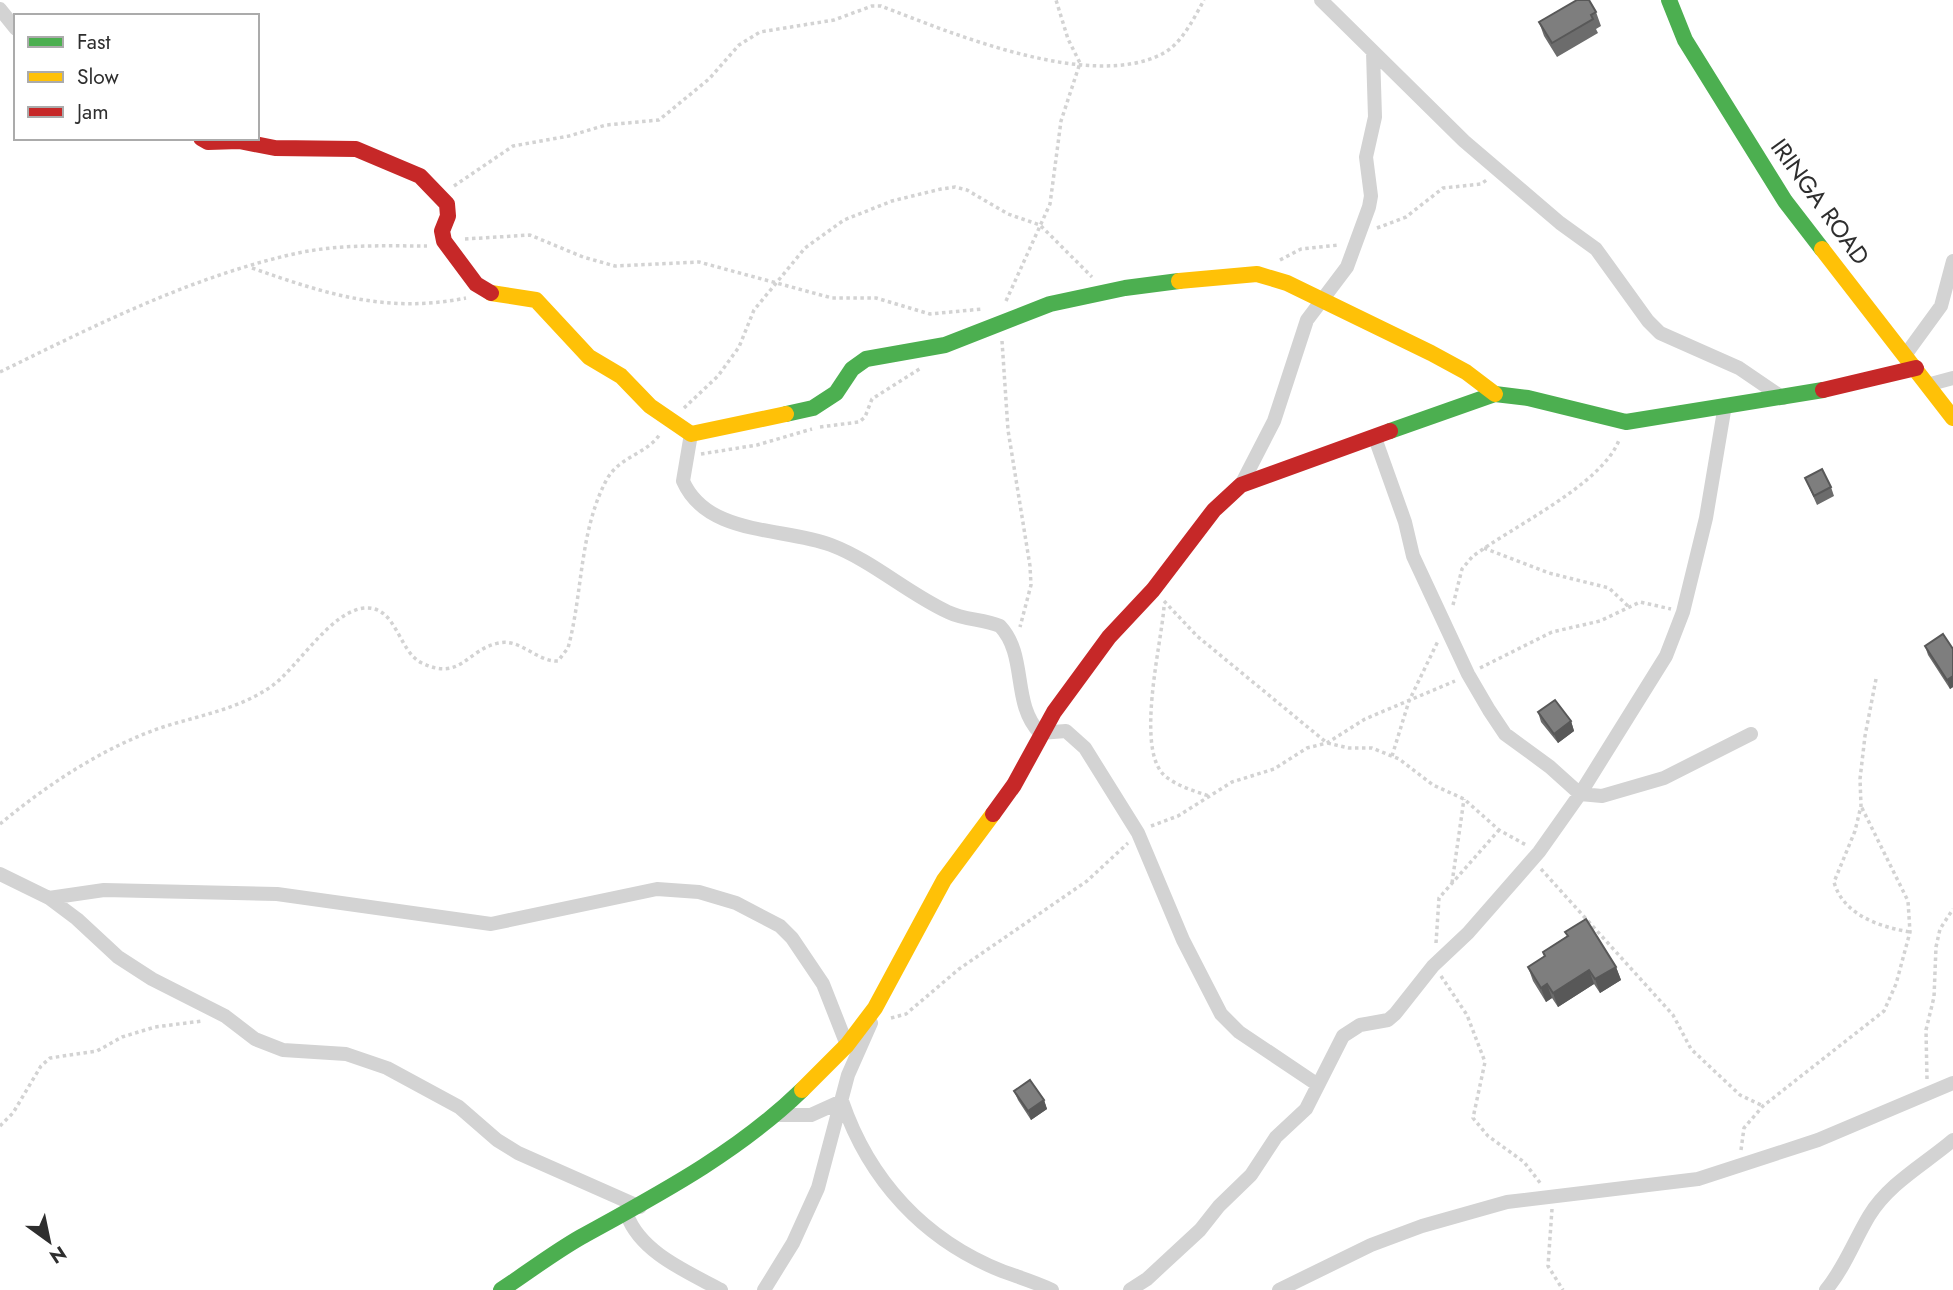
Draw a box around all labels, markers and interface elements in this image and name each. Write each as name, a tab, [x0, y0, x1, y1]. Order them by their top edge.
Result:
legend	[14, 14, 259, 140]
text: Fast	[77, 27, 110, 57]
text: Slow	[77, 62, 119, 92]
text: Jam	[74, 97, 109, 127]
street label: IRINGA ROAD	[1763, 131, 1878, 272]
north arrow	[14, 1206, 84, 1276]
text: N	[44, 1239, 72, 1270]

